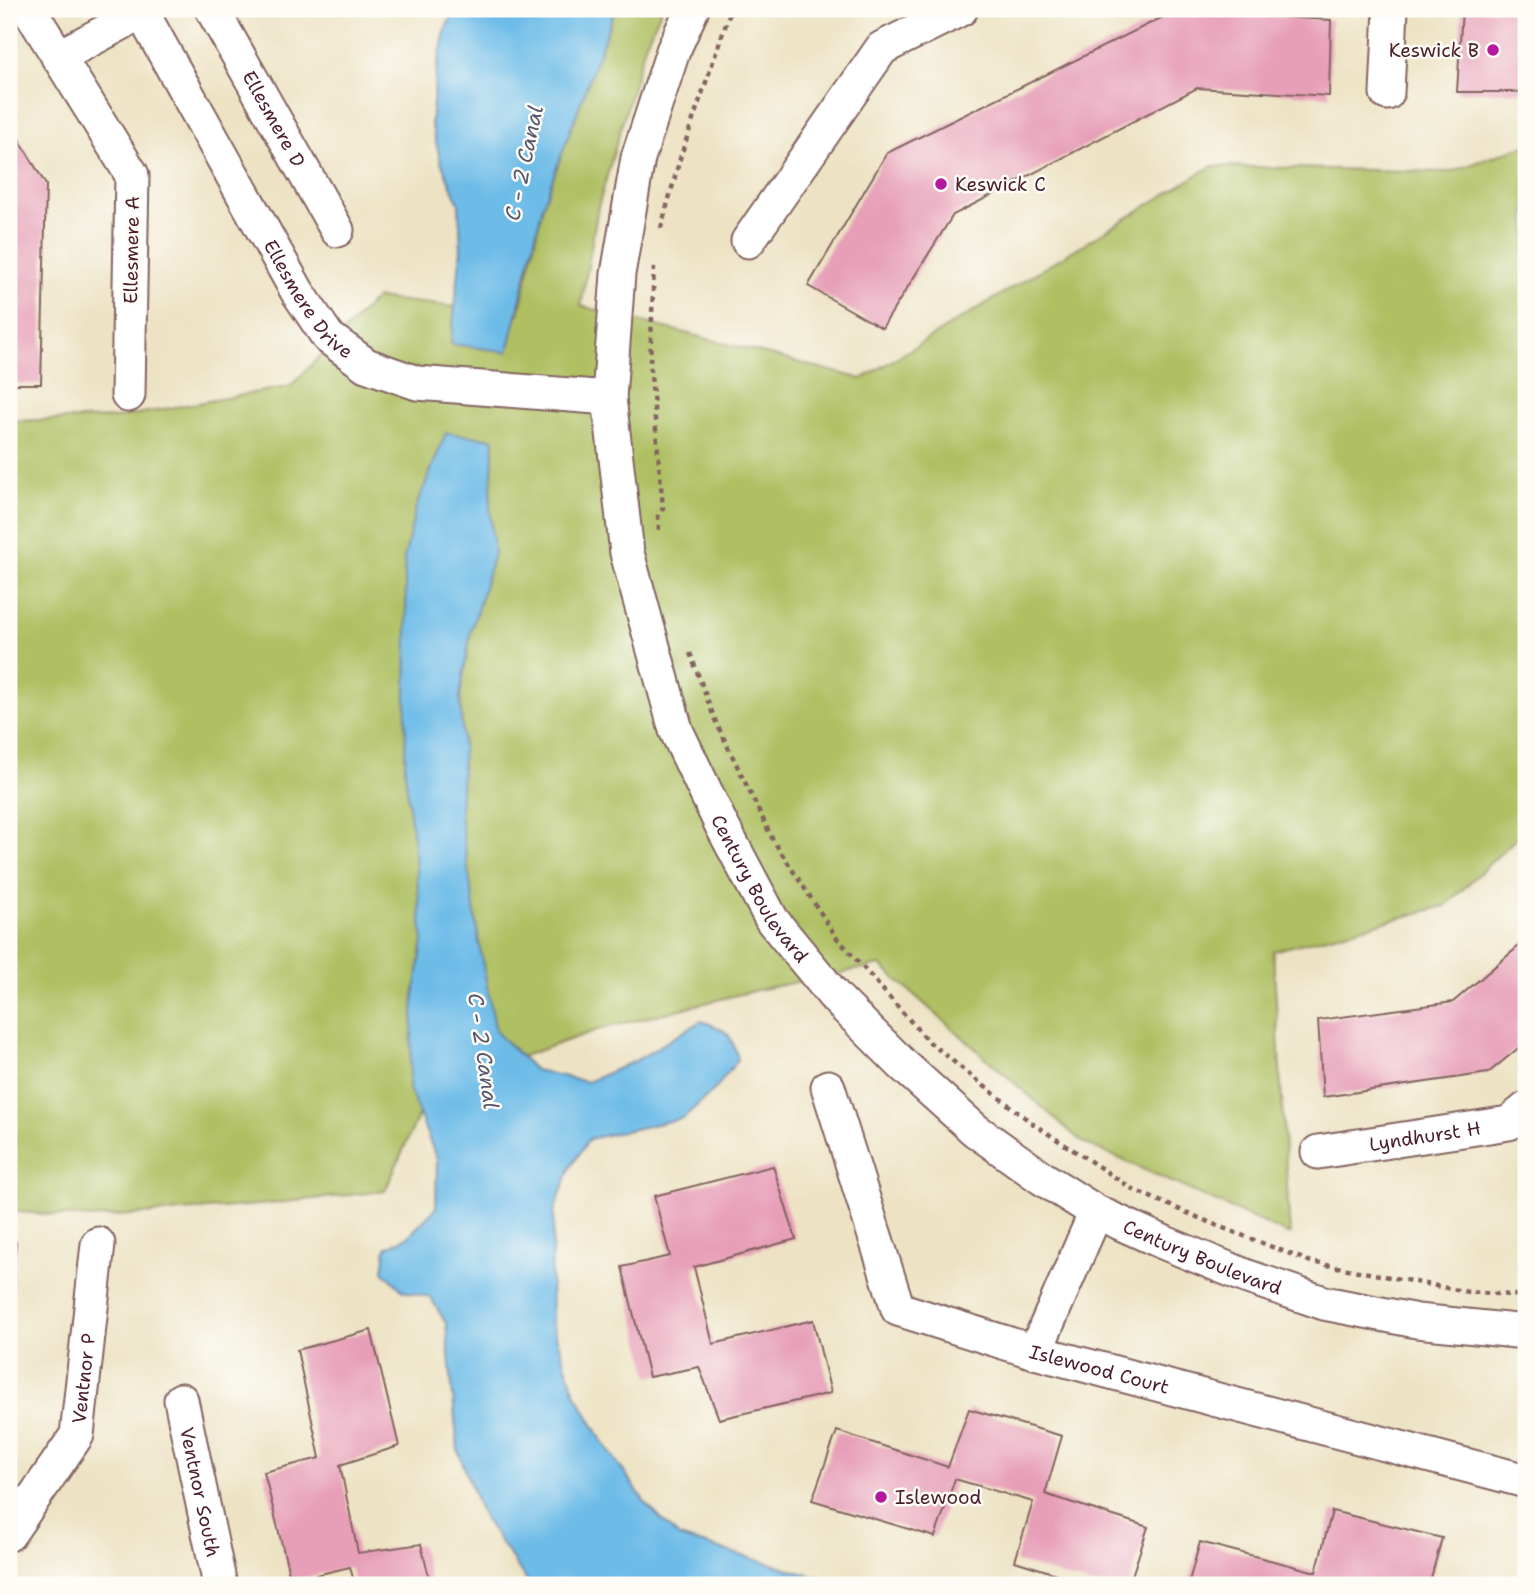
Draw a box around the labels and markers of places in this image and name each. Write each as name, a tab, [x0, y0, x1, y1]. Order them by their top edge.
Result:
place label: Keswick B	[1389, 38, 1479, 63]
marker: Keswick B	[1485, 42, 1501, 58]
place label: Keswick C	[955, 172, 1046, 197]
marker: Keswick C	[933, 176, 949, 192]
place label: Islewood	[895, 1485, 982, 1510]
marker: Islewood	[873, 1489, 889, 1505]

